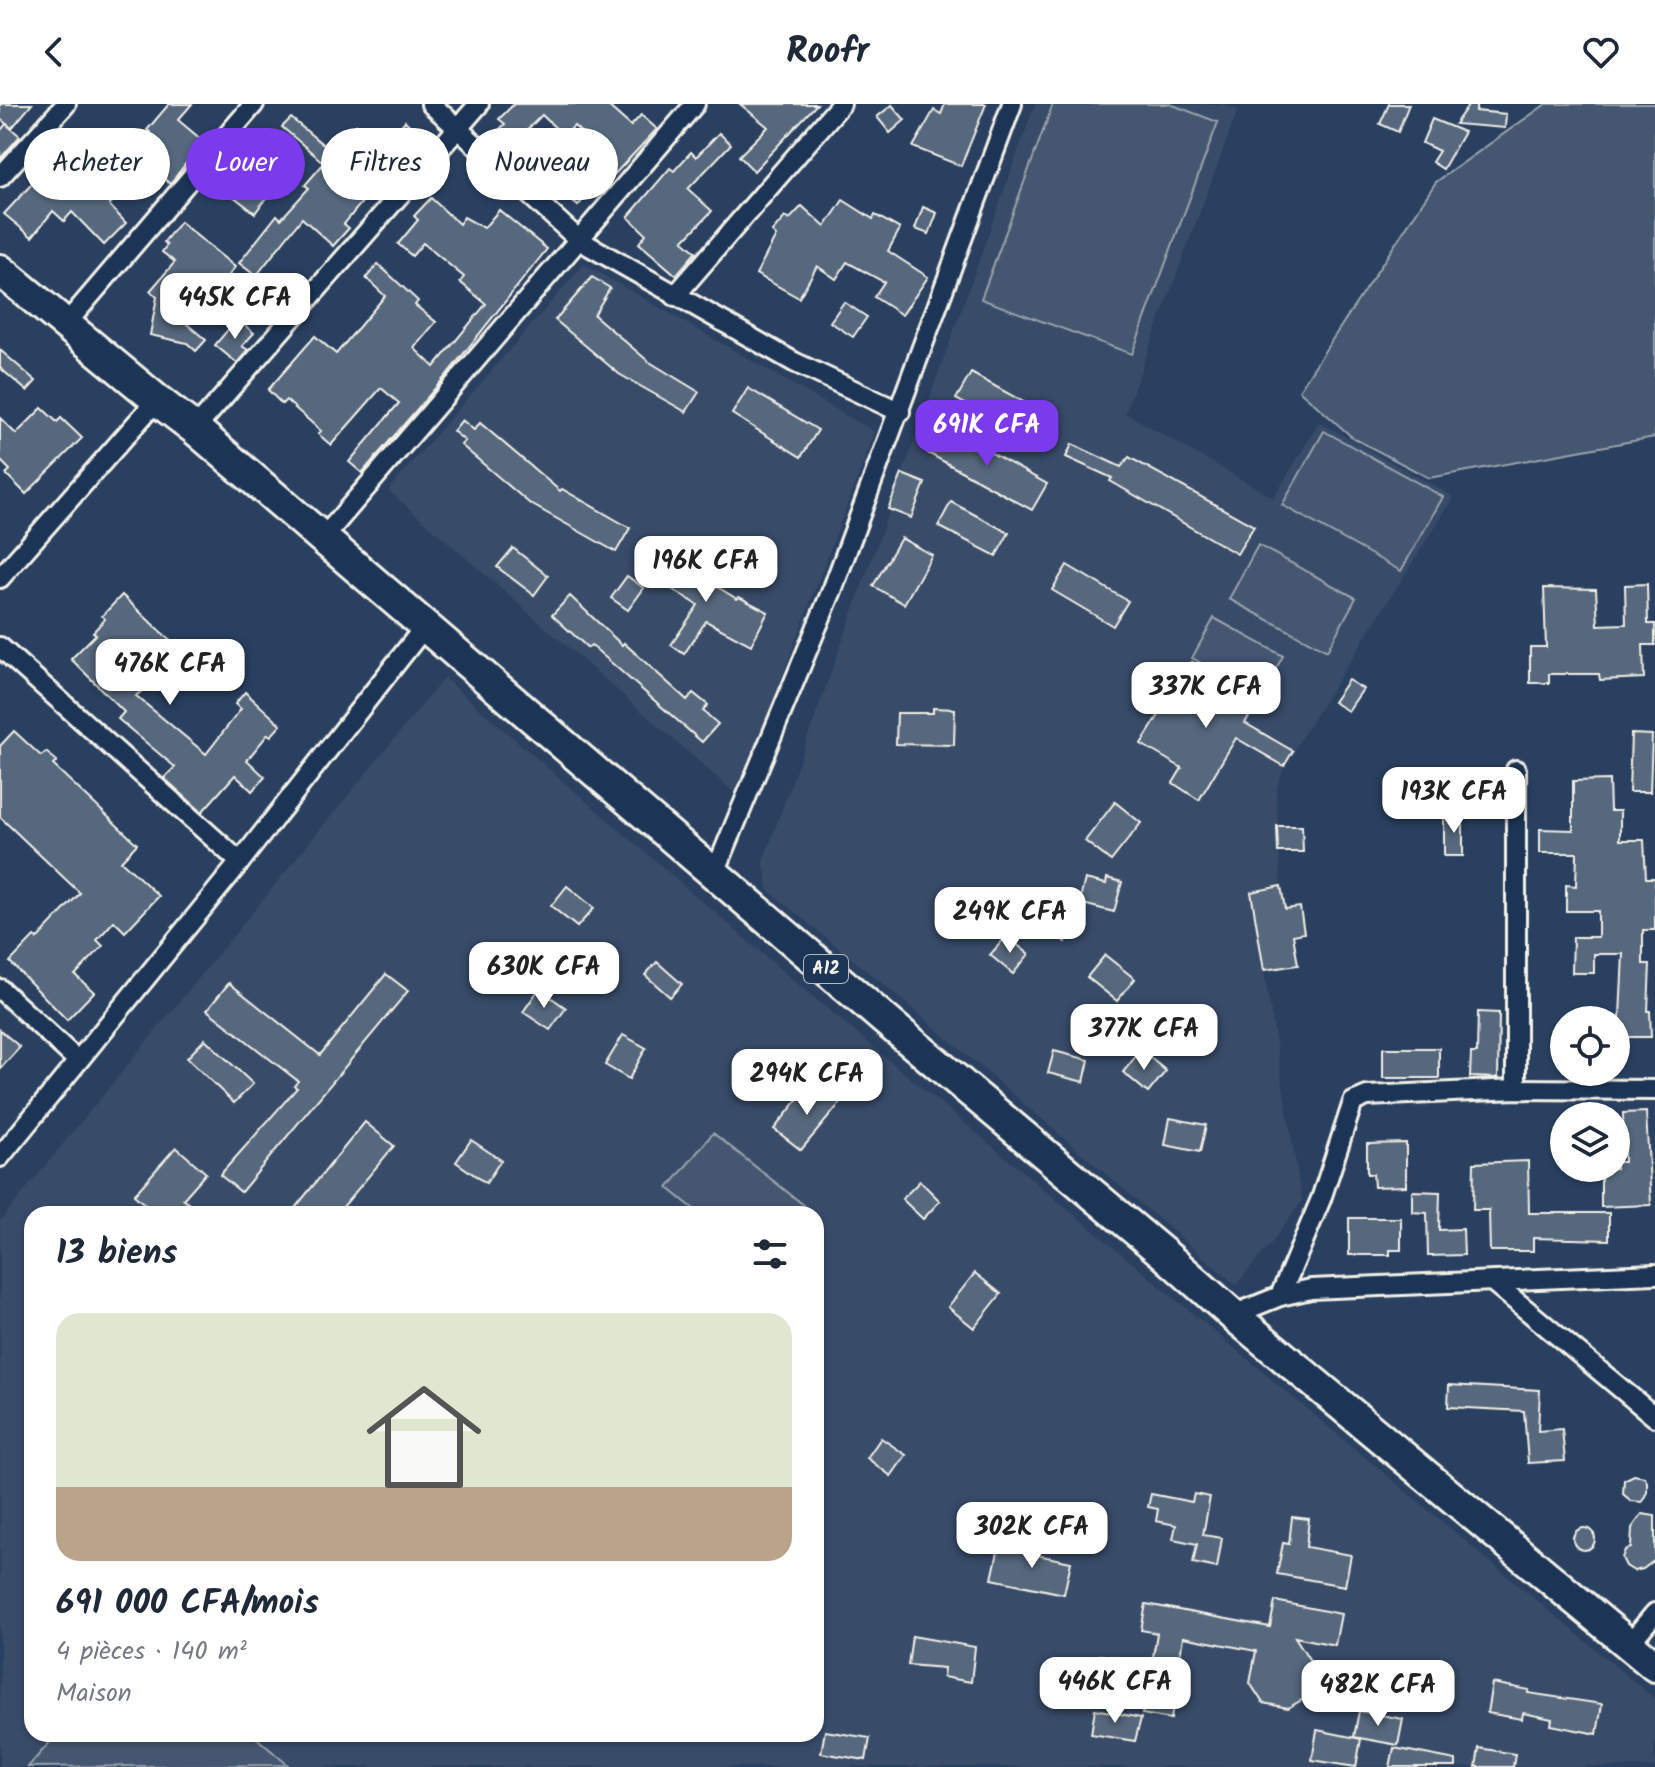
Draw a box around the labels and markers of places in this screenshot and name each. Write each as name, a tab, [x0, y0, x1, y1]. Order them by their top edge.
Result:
pin: 445K CFA	[152, 273, 318, 341]
pin: 691K CFA	[904, 400, 1070, 468]
pin: 196K CFA	[623, 536, 789, 604]
pin: 476K CFA	[87, 639, 253, 707]
pin: 337K CFA	[1123, 662, 1289, 730]
pin: 193K CFA	[1371, 767, 1537, 835]
pin: 249K CFA	[927, 887, 1093, 955]
pin: 630K CFA	[461, 942, 627, 1010]
pin: 377K CFA	[1061, 1004, 1227, 1072]
pin: 294K CFA	[724, 1049, 890, 1117]
pin: 302K CFA	[949, 1502, 1115, 1570]
pin: 446K CFA	[1032, 1657, 1198, 1725]
pin: 482K CFA	[1295, 1660, 1461, 1728]

